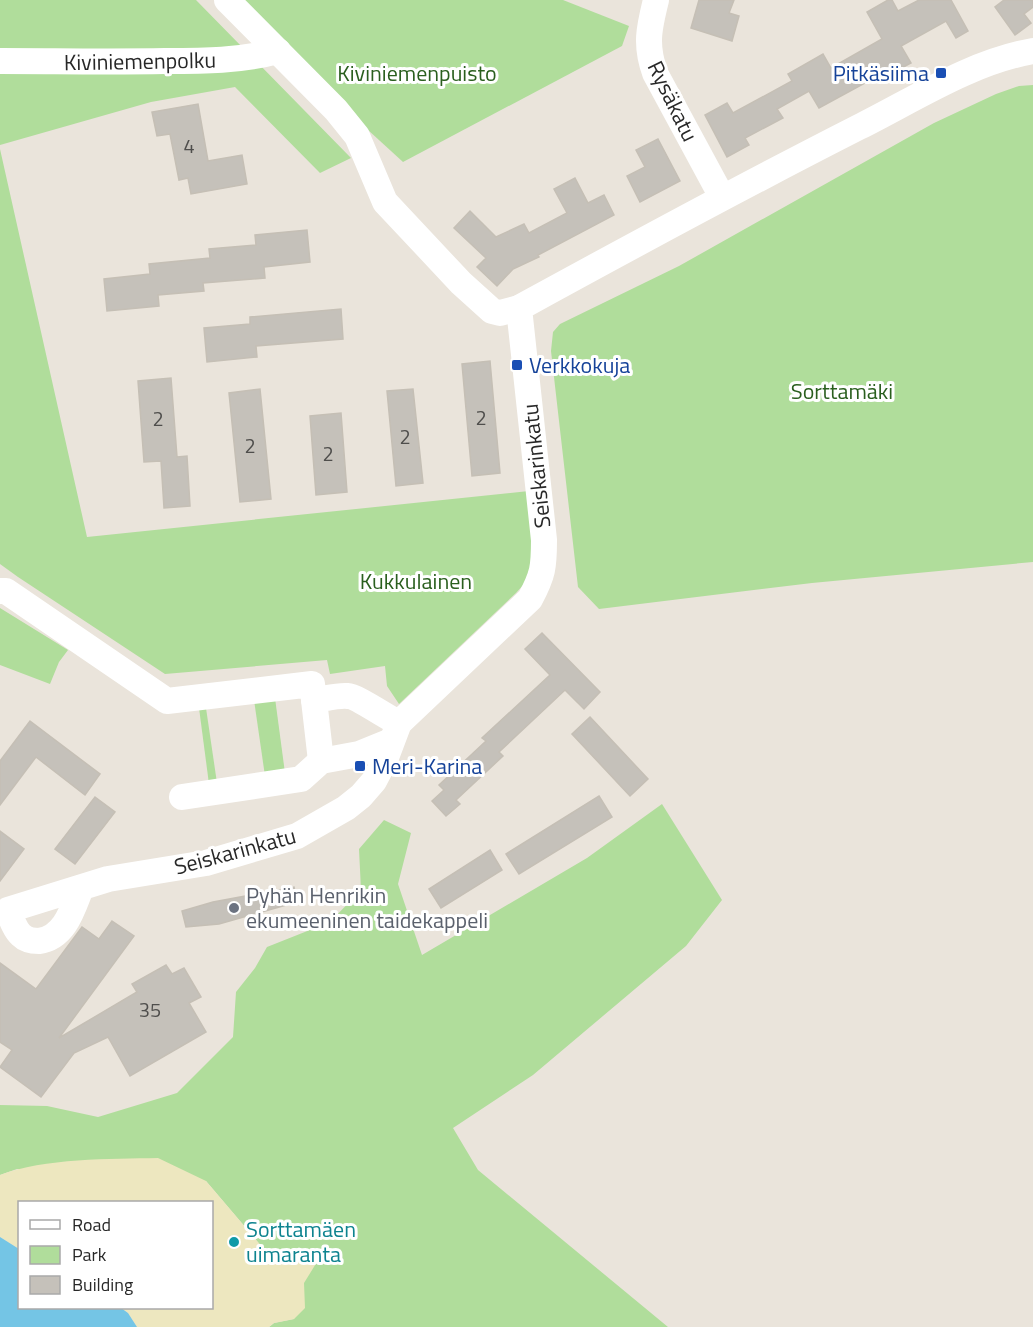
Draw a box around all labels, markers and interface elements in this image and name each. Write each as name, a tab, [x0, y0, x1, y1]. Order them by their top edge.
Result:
street label: Kiviniemenpolku	[64, 43, 216, 79]
street label: Rysäkatu	[639, 55, 707, 147]
park label: Kiviniemenpuisto	[337, 56, 497, 90]
place label: Pitkäsiima	[833, 56, 929, 90]
marker: Pitkäsiima	[934, 66, 948, 80]
house number: 4	[183, 130, 195, 161]
place label: Verkkokuja	[529, 348, 630, 382]
marker: Verkkokuja	[510, 358, 524, 372]
park label: Sorttamäki	[791, 374, 893, 408]
house number: 2	[475, 402, 487, 433]
street label: Seiskarinkatu	[513, 402, 559, 530]
house number: 2	[152, 403, 164, 434]
house number: 2	[399, 421, 411, 452]
house number: 2	[244, 430, 256, 461]
house number: 2	[322, 438, 334, 469]
park label: Kukkulainen	[360, 564, 472, 598]
place label: Meri-Karina	[372, 749, 482, 783]
marker: Meri-Karina	[353, 759, 367, 773]
street label: Seiskarinkatu	[170, 818, 300, 884]
place label: Pyhän Henrikin ekumeeninen taidekappeli	[246, 878, 488, 937]
marker: Pyhän Henrikin ekumeeninen taidekappeli	[227, 901, 241, 915]
house number: 35	[139, 994, 161, 1025]
legend	[18, 1201, 213, 1309]
text: Road	[72, 1211, 111, 1238]
place label: Sorttamäen uimaranta	[246, 1212, 356, 1271]
marker: Sorttamäen uimaranta	[227, 1235, 241, 1249]
text: Park	[72, 1241, 107, 1268]
text: Building	[72, 1271, 133, 1298]

